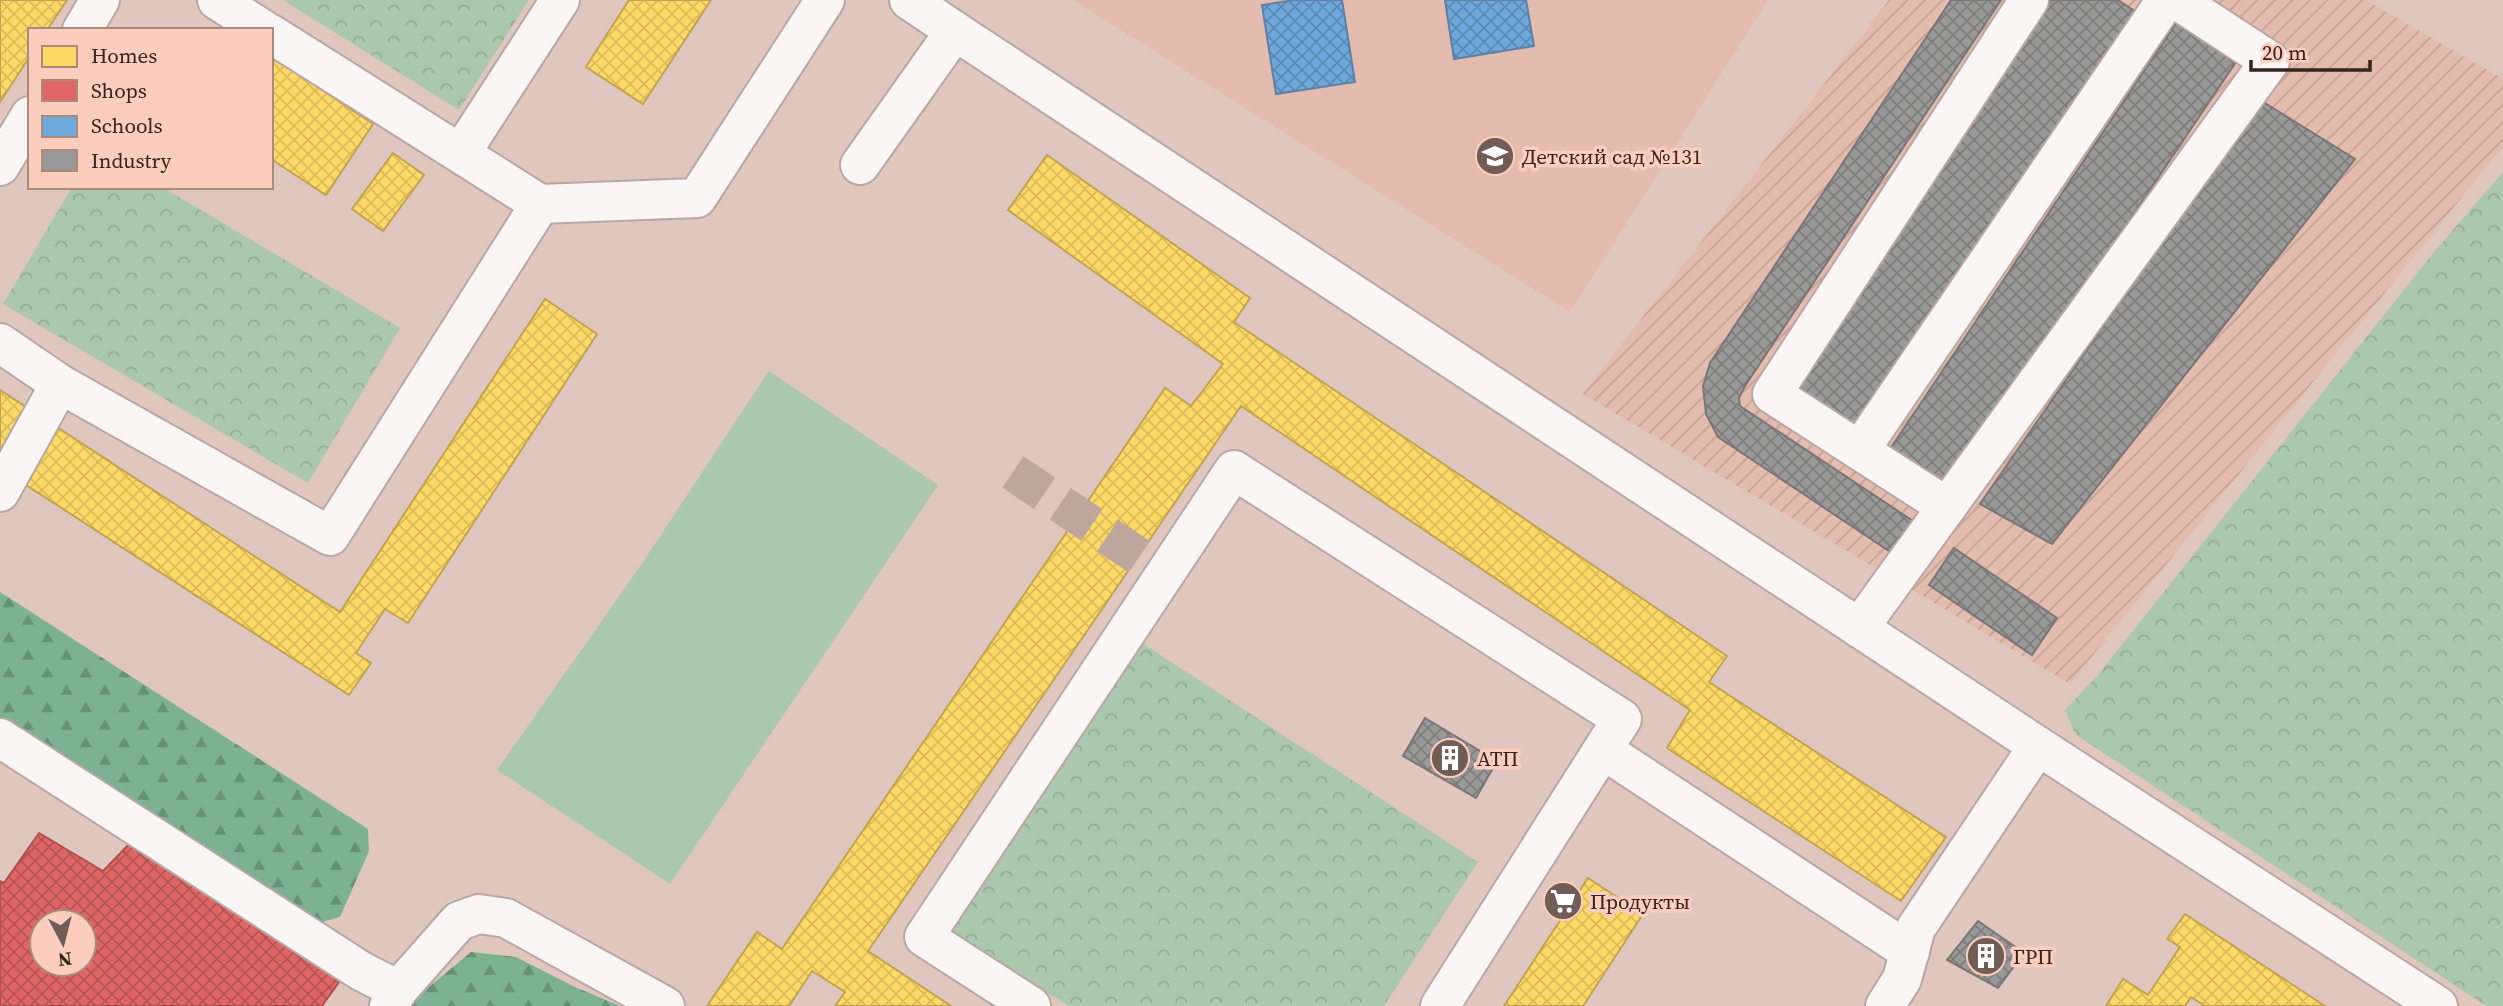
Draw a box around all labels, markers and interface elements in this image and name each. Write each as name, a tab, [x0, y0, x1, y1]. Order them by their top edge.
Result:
legend	[28, 28, 273, 189]
scale bar	[2251, 28, 2370, 72]
text: 20 m	[2262, 38, 2307, 67]
text: Homes	[91, 41, 157, 70]
text: Shops	[91, 76, 147, 105]
text: Schools	[91, 111, 163, 140]
school or university icon: Детский сад №131	[1474, 135, 1516, 177]
place label: Детский сад №131	[1522, 142, 1702, 171]
text: Industry	[91, 146, 171, 175]
building icon: АТП	[1429, 737, 1471, 779]
place label: АТП	[1477, 744, 1519, 773]
supermarket icon: Продукты	[1542, 880, 1584, 922]
place label: Продукты	[1590, 887, 1690, 916]
north arrow	[28, 908, 98, 978]
building icon: ГРП	[1965, 935, 2007, 977]
place label: ГРП	[2013, 942, 2053, 971]
text: N	[56, 946, 74, 974]

